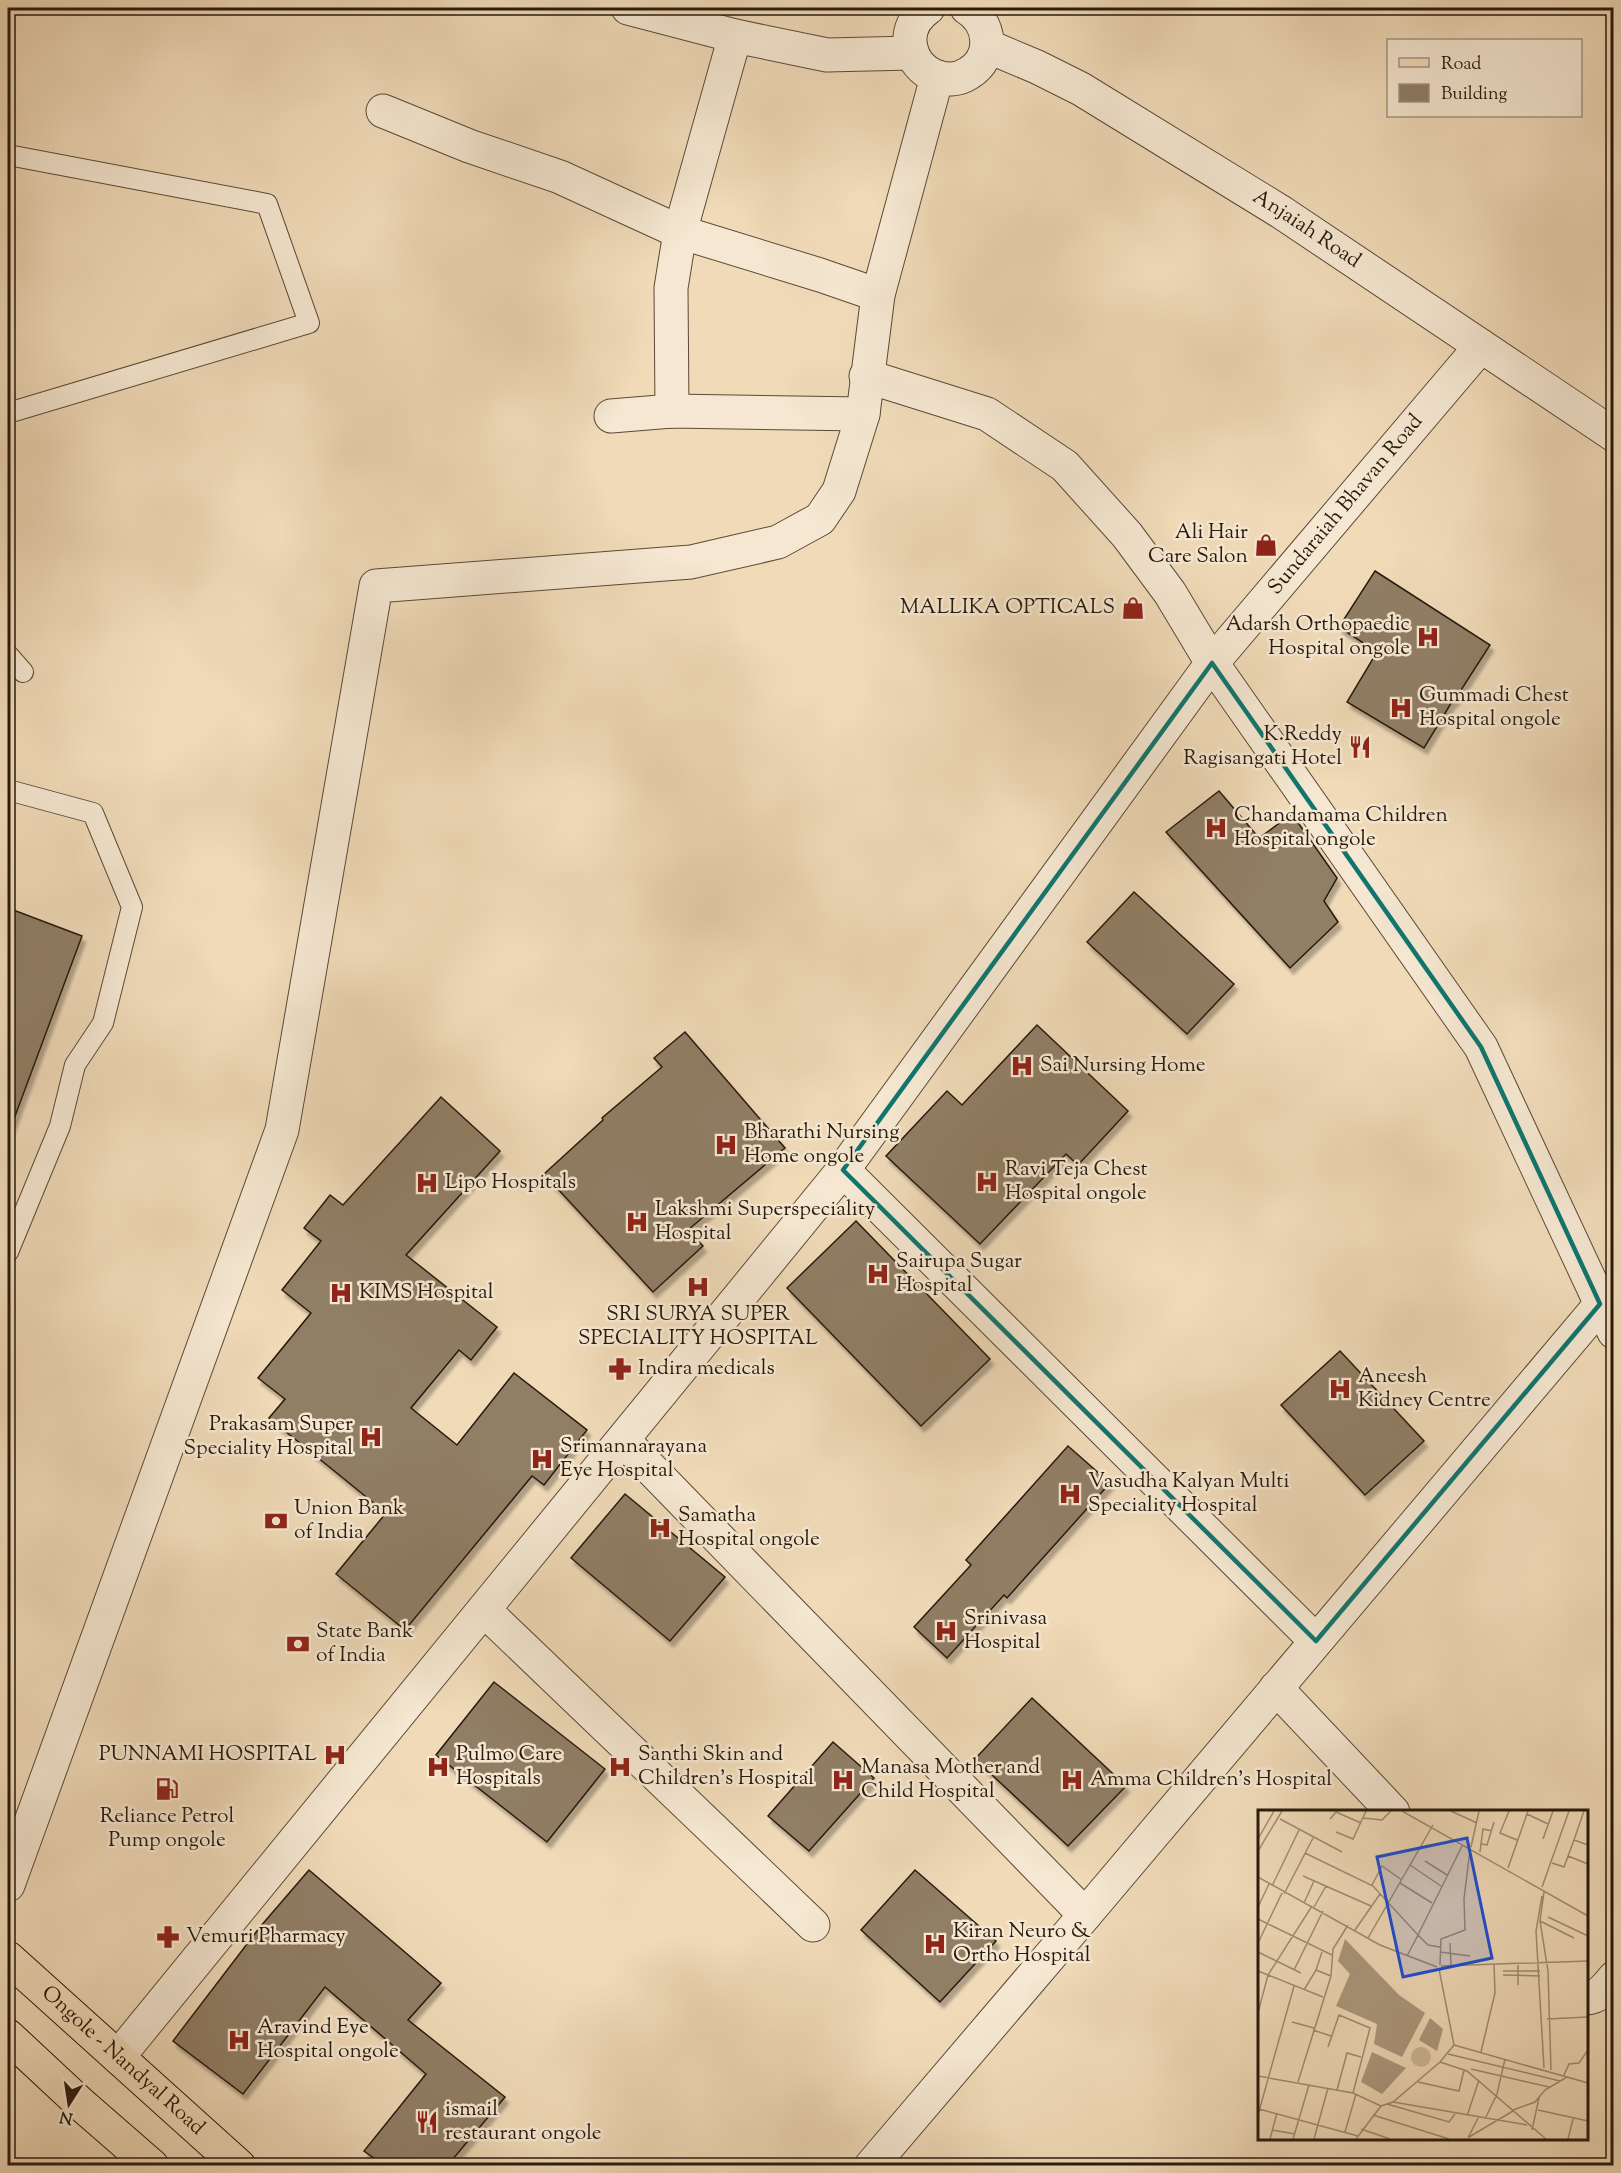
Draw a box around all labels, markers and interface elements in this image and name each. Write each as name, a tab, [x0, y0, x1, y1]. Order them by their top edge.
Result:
legend	[1387, 39, 1582, 117]
text: Road	[1441, 52, 1481, 78]
text: Building	[1441, 82, 1507, 108]
street label: Anjaiah Road	[1246, 183, 1367, 276]
street label: Sundaraiah Bhavan Road	[1261, 408, 1431, 602]
place label: Ali Hair Care Salon	[1148, 518, 1248, 572]
shop icon: Ali Hair Care Salon	[1253, 532, 1279, 558]
place label: MALLIKA OPTICALS	[900, 593, 1115, 623]
shop icon: MALLIKA OPTICALS	[1120, 595, 1146, 621]
place label: Adarsh Orthopaedic Hospital ongole	[1225, 610, 1410, 664]
hospital icon: Adarsh Orthopaedic Hospital ongole	[1415, 624, 1441, 650]
place label: Gummadi Chest Hospital ongole	[1419, 681, 1569, 735]
hospital icon: Gummadi Chest Hospital ongole	[1388, 695, 1414, 721]
place label: K.Reddy Ragisangati Hotel	[1183, 720, 1343, 774]
restaurant icon: K.Reddy Ragisangati Hotel	[1347, 734, 1373, 760]
place label: Chandamama Children Hospital ongole	[1234, 801, 1448, 855]
hospital icon: Chandamama Children Hospital ongole	[1203, 815, 1229, 841]
place label: Sai Nursing Home	[1040, 1051, 1205, 1081]
hospital icon: Sai Nursing Home	[1009, 1053, 1035, 1079]
place label: Bharathi Nursing Home ongole	[744, 1118, 899, 1172]
hospital icon: Bharathi Nursing Home ongole	[713, 1132, 739, 1158]
place label: Ravi Teja Chest Hospital ongole	[1005, 1155, 1148, 1209]
place label: Lipo Hospitals	[445, 1168, 576, 1198]
hospital icon: Ravi Teja Chest Hospital ongole	[974, 1169, 1000, 1195]
hospital icon: Lipo Hospitals	[414, 1170, 440, 1196]
place label: Lakshmi Superspeciality Hospital	[655, 1195, 876, 1249]
hospital icon: Lakshmi Superspeciality Hospital	[624, 1209, 650, 1235]
place label: Sairupa Sugar Hospital	[896, 1247, 1022, 1301]
hospital icon: Sairupa Sugar Hospital	[865, 1261, 891, 1287]
hospital icon: SRI SURYA SUPER SPECIALITY HOSPITAL	[685, 1274, 711, 1300]
place label: KIMS Hospital	[359, 1278, 494, 1308]
hospital icon: KIMS Hospital	[328, 1280, 354, 1306]
place label: SRI SURYA SUPER SPECIALITY HOSPITAL	[578, 1300, 818, 1354]
place label: Indira medicals	[638, 1354, 775, 1384]
pharmacy icon: Indira medicals	[607, 1356, 633, 1382]
place label: Aneesh Kidney Centre	[1358, 1362, 1491, 1416]
hospital icon: Aneesh Kidney Centre	[1327, 1376, 1353, 1402]
place label: Prakasam Super Speciality Hospital	[183, 1410, 353, 1464]
hospital icon: Prakasam Super Speciality Hospital	[358, 1424, 384, 1450]
place label: Srimannarayana Eye Hospital	[560, 1432, 707, 1486]
hospital icon: Srimannarayana Eye Hospital	[529, 1446, 555, 1472]
place label: Vasudha Kalyan Multi Speciality Hospital	[1088, 1467, 1290, 1521]
hospital icon: Vasudha Kalyan Multi Speciality Hospital	[1057, 1481, 1083, 1507]
place label: Union Bank of India	[294, 1494, 405, 1548]
place label: Samatha Hospital ongole	[678, 1501, 820, 1555]
bank icon: Union Bank of India	[263, 1508, 289, 1534]
hospital icon: Samatha Hospital ongole	[647, 1515, 673, 1541]
place label: Srinivasa Hospital	[964, 1604, 1048, 1658]
place label: State Bank of India	[316, 1617, 414, 1671]
hospital icon: Srinivasa Hospital	[933, 1618, 959, 1644]
bank icon: State Bank of India	[285, 1631, 311, 1657]
place label: PUNNAMI HOSPITAL	[99, 1740, 317, 1770]
place label: Pulmo Care Hospitals	[456, 1740, 562, 1794]
place label: Santhi Skin and Children’s Hospital	[638, 1740, 814, 1794]
hospital icon: PUNNAMI HOSPITAL	[322, 1742, 348, 1768]
place label: Manasa Mother and Child Hospital	[861, 1753, 1040, 1807]
hospital icon: Pulmo Care Hospitals	[425, 1754, 451, 1780]
hospital icon: Santhi Skin and Children’s Hospital	[607, 1754, 633, 1780]
place label: Amma Children's Hospital	[1090, 1765, 1332, 1795]
hospital icon: Manasa Mother and Child Hospital	[830, 1767, 856, 1793]
hospital icon: Amma Children's Hospital	[1059, 1767, 1085, 1793]
fuel station icon: Reliance Petrol Pump ongole	[154, 1776, 180, 1802]
place label: Reliance Petrol Pump ongole	[100, 1802, 234, 1856]
inset map	[1258, 1810, 1588, 2140]
place label: Kiran Neuro & Ortho Hospital	[953, 1917, 1091, 1971]
place label: Vemuri Pharmacy	[186, 1922, 346, 1952]
pharmacy icon: Vemuri Pharmacy	[155, 1924, 181, 1950]
hospital icon: Kiran Neuro & Ortho Hospital	[922, 1931, 948, 1957]
street label: Ongole - Nandyal Road	[36, 1982, 210, 2142]
place label: Aravind Eye Hospital ongole	[257, 2013, 399, 2067]
hospital icon: Aravind Eye Hospital ongole	[226, 2027, 252, 2053]
north arrow	[39, 2074, 99, 2134]
place label: ismail restaurant ongole	[445, 2095, 602, 2149]
restaurant icon: ismail restaurant ongole	[414, 2109, 440, 2135]

